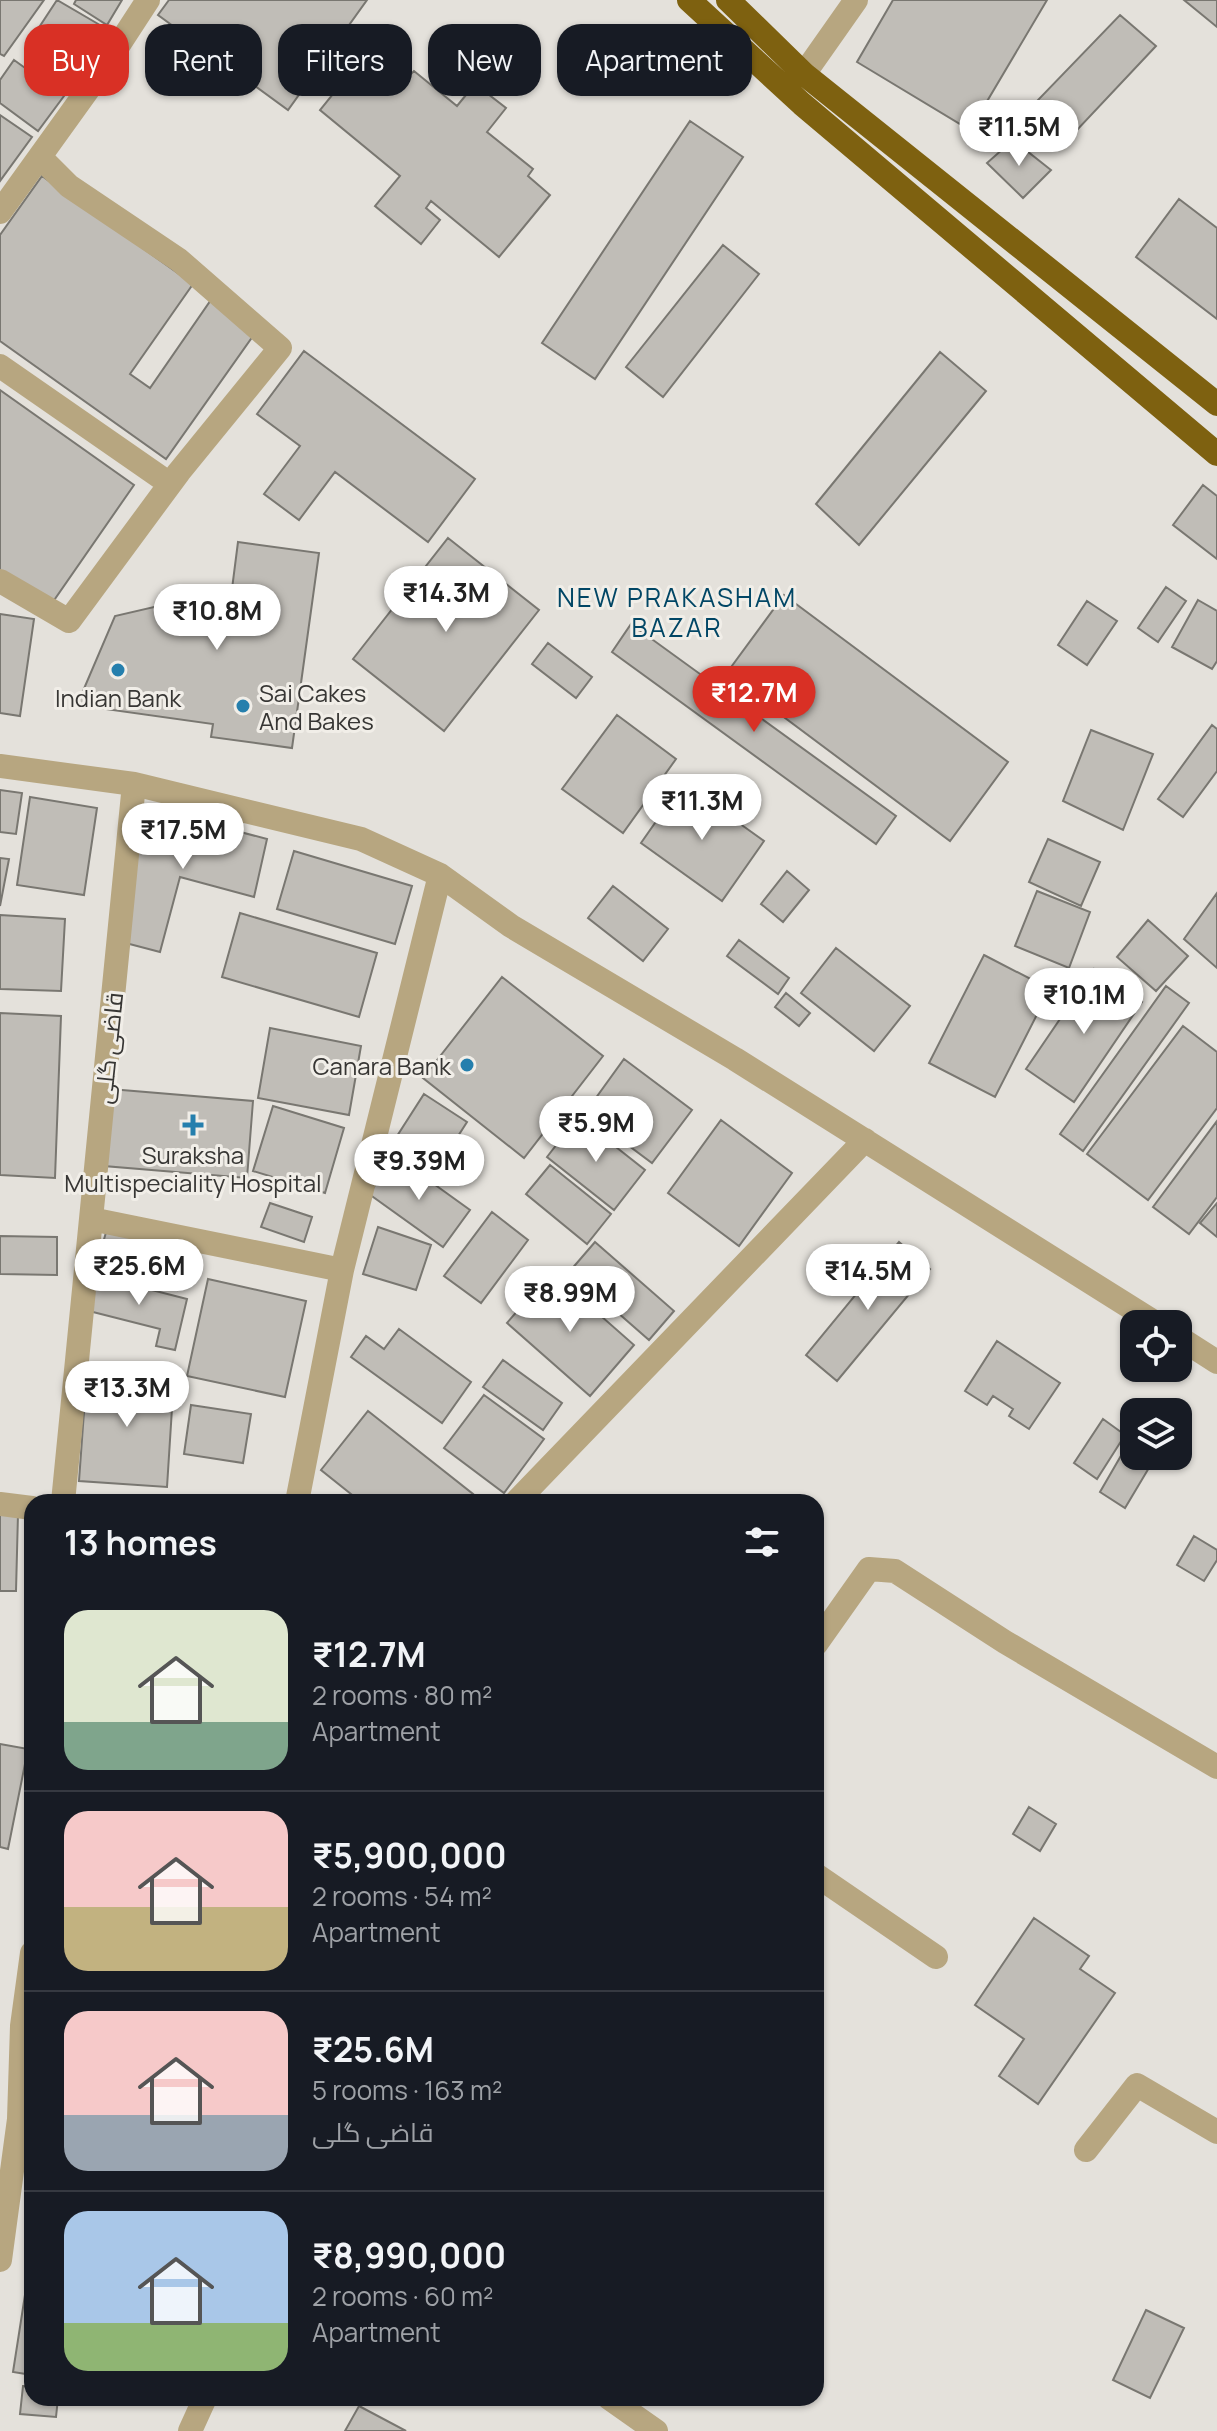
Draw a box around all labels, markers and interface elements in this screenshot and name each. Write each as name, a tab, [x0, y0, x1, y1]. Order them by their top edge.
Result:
chip: Buy	[24, 24, 129, 96]
chip: Rent	[145, 24, 262, 96]
chip: Filters	[278, 24, 412, 96]
chip: New	[428, 24, 541, 96]
chip: Apartment	[557, 24, 752, 96]
pin: ₹11.5M	[954, 100, 1084, 168]
text: ₹11.5M	[977, 108, 1061, 144]
pin: ₹14.3M	[381, 566, 511, 634]
text: ₹14.3M	[402, 574, 490, 610]
district label: NEW PRAKASHAM BAZAR	[557, 579, 797, 645]
pin: ₹10.8M	[152, 584, 282, 652]
text: ₹10.8M	[172, 592, 262, 628]
marker: Indian Bank	[109, 661, 127, 679]
pin: ₹12.7M	[689, 666, 819, 734]
text: ₹12.7M	[711, 674, 797, 710]
place label: Sai Cakes And Bakes	[259, 676, 374, 737]
place label: Indian Bank	[55, 681, 182, 714]
marker: Sai Cakes And Bakes	[234, 697, 252, 715]
pin: ₹11.3M	[637, 774, 767, 842]
text: ₹11.3M	[660, 782, 744, 818]
pin: ₹17.5M	[118, 803, 248, 871]
text: ₹17.5M	[140, 811, 226, 847]
pin: ₹10.1M	[1019, 968, 1149, 1036]
text: ₹10.1M	[1043, 976, 1125, 1012]
street label: قاضی گلی	[86, 991, 130, 1105]
place label: Canara Bank	[312, 1049, 452, 1082]
marker: Canara Bank	[458, 1056, 476, 1074]
pin: ₹5.9M	[540, 1096, 652, 1164]
text: ₹5.9M	[557, 1104, 635, 1140]
marker: Suraksha Multispeciality Hospital	[182, 1114, 204, 1136]
pin: ₹9.39M	[354, 1134, 484, 1202]
place label: Suraksha Multispeciality Hospital	[64, 1138, 322, 1199]
text: ₹9.39M	[372, 1142, 466, 1178]
pin: ₹25.6M	[74, 1239, 204, 1307]
pin: ₹14.5M	[803, 1244, 933, 1312]
text: ₹25.6M	[92, 1247, 186, 1283]
text: ₹14.5M	[824, 1252, 912, 1288]
pin: ₹8.99M	[505, 1266, 635, 1334]
text: ₹8.99M	[523, 1274, 617, 1310]
map controls	[1120, 1310, 1192, 1470]
button: locate	[1120, 1310, 1192, 1382]
pin: ₹13.3M	[62, 1361, 192, 1429]
text: ₹13.3M	[83, 1369, 171, 1405]
button: layers	[1120, 1398, 1192, 1470]
text: 13 homes	[64, 1519, 217, 1565]
icon: filters	[740, 1520, 784, 1564]
text: ₹12.7M	[312, 1631, 426, 1677]
icon: home	[128, 1642, 224, 1738]
text: 2 rooms · 80 m²	[312, 1677, 492, 1713]
text: Apartment	[312, 1713, 441, 1749]
text: ₹5,900,000	[312, 1832, 507, 1878]
icon: home	[128, 1843, 224, 1939]
text: 2 rooms · 54 m²	[312, 1878, 492, 1914]
text: Apartment	[312, 1914, 441, 1950]
text: ₹25.6M	[312, 2026, 434, 2072]
icon: home	[128, 2043, 224, 2139]
text: 5 rooms · 163 m²	[312, 2072, 502, 2108]
text: قاضی گلی	[312, 2114, 433, 2150]
text: ₹8,990,000	[312, 2232, 506, 2278]
icon: home	[128, 2243, 224, 2339]
text: 2 rooms · 60 m²	[312, 2278, 494, 2314]
text: Apartment	[312, 2314, 441, 2350]

